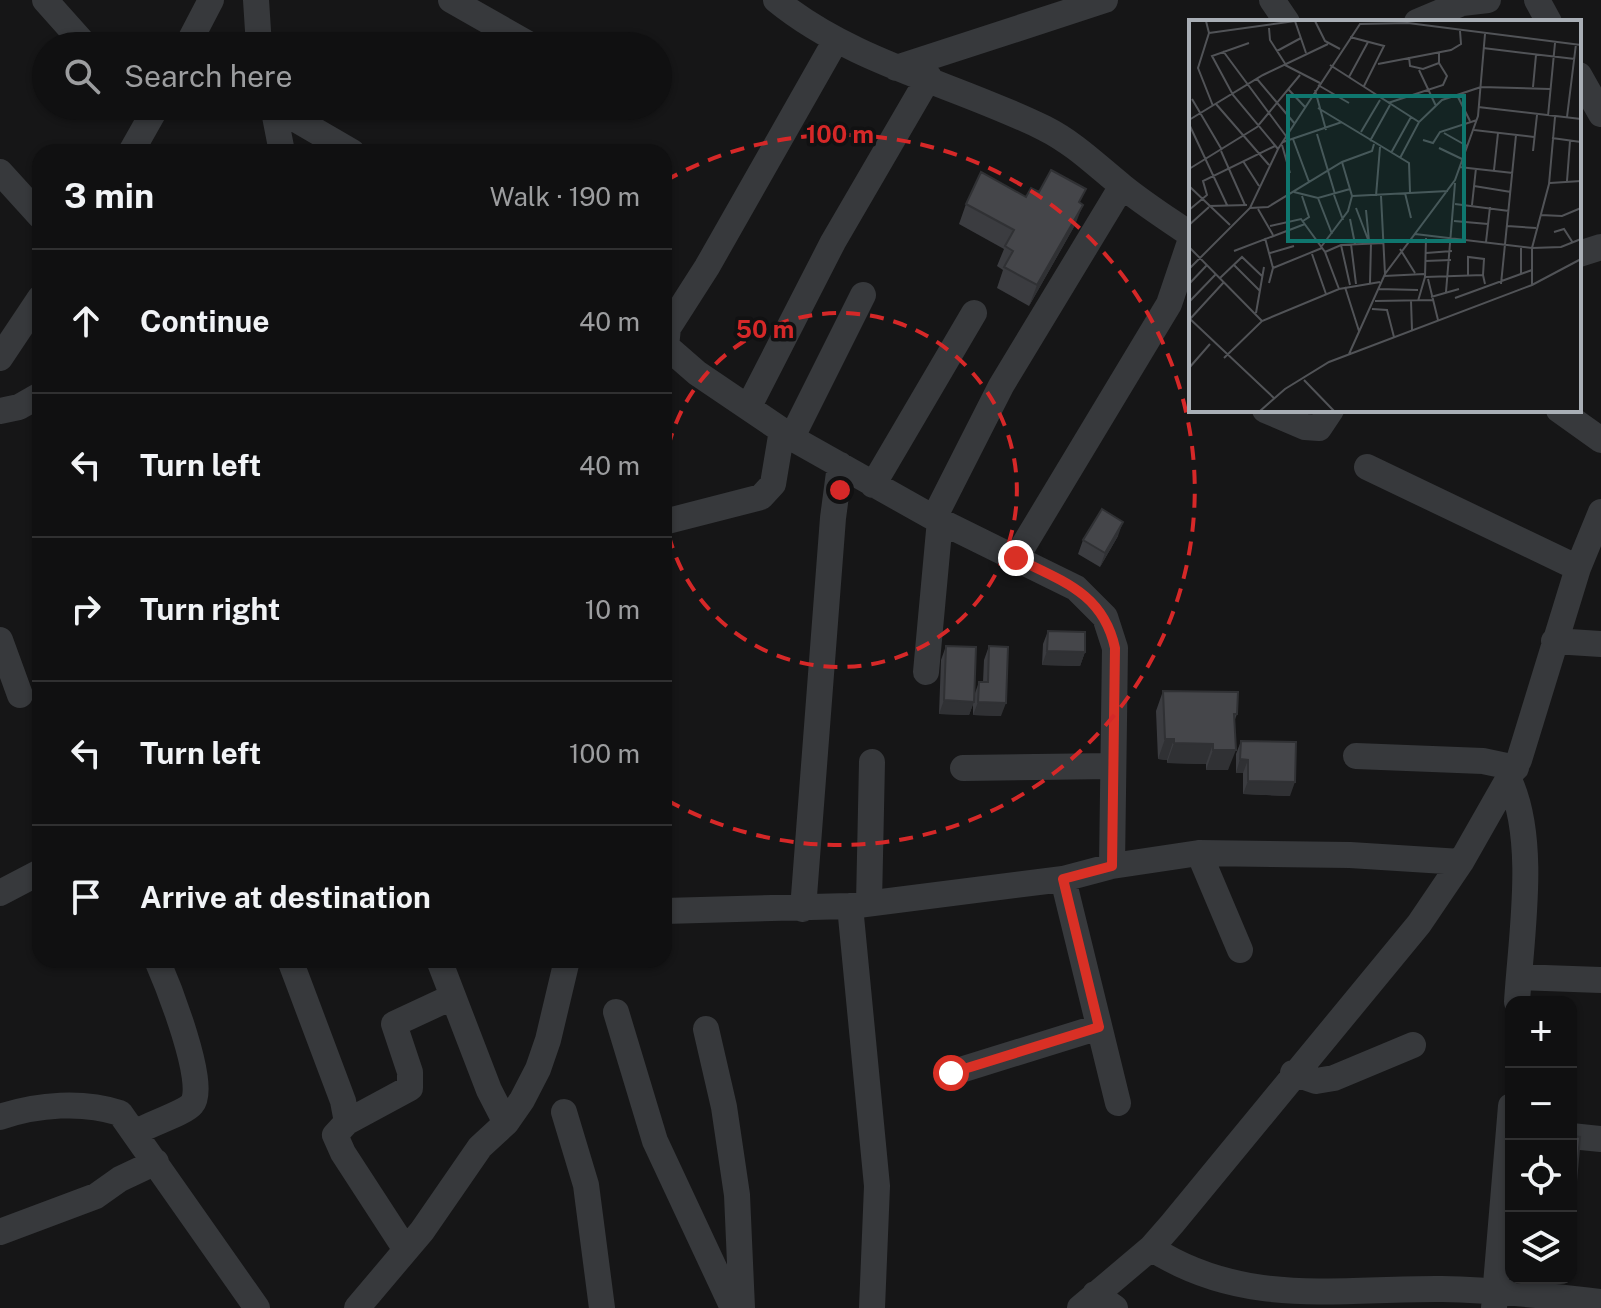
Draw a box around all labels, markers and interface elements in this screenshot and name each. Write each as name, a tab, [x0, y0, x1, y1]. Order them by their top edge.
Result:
inset map	[1189, 20, 1581, 412]
search box	[32, 32, 672, 120]
icon: search	[60, 54, 104, 98]
text: Search here	[124, 58, 292, 94]
text: 100 m	[806, 120, 874, 148]
text: 3 min	[64, 176, 154, 216]
text: Walk · 190 m	[490, 181, 640, 212]
icon: ahead	[64, 299, 108, 343]
text: Continue	[140, 303, 270, 339]
text: 40 m	[579, 306, 640, 337]
text: 50 m	[736, 315, 794, 343]
icon: left	[64, 443, 108, 487]
text: Turn left	[140, 447, 261, 483]
text: 40 m	[579, 450, 640, 481]
centre of rings	[826, 476, 854, 504]
route end	[998, 540, 1034, 576]
icon: right	[64, 587, 108, 631]
text: Turn right	[140, 591, 280, 627]
text: 10 m	[585, 594, 640, 625]
icon: left	[64, 731, 108, 775]
text: Turn left	[140, 735, 261, 771]
text: 100 m	[569, 738, 640, 769]
icon: arrive	[64, 875, 108, 919]
text: Arrive at destination	[140, 879, 431, 915]
map controls	[1505, 996, 1577, 1284]
button: +	[1505, 996, 1577, 1068]
route start	[933, 1055, 969, 1091]
button: −	[1505, 1068, 1577, 1140]
button: locate	[1505, 1140, 1577, 1212]
button: layers	[1505, 1212, 1577, 1284]

